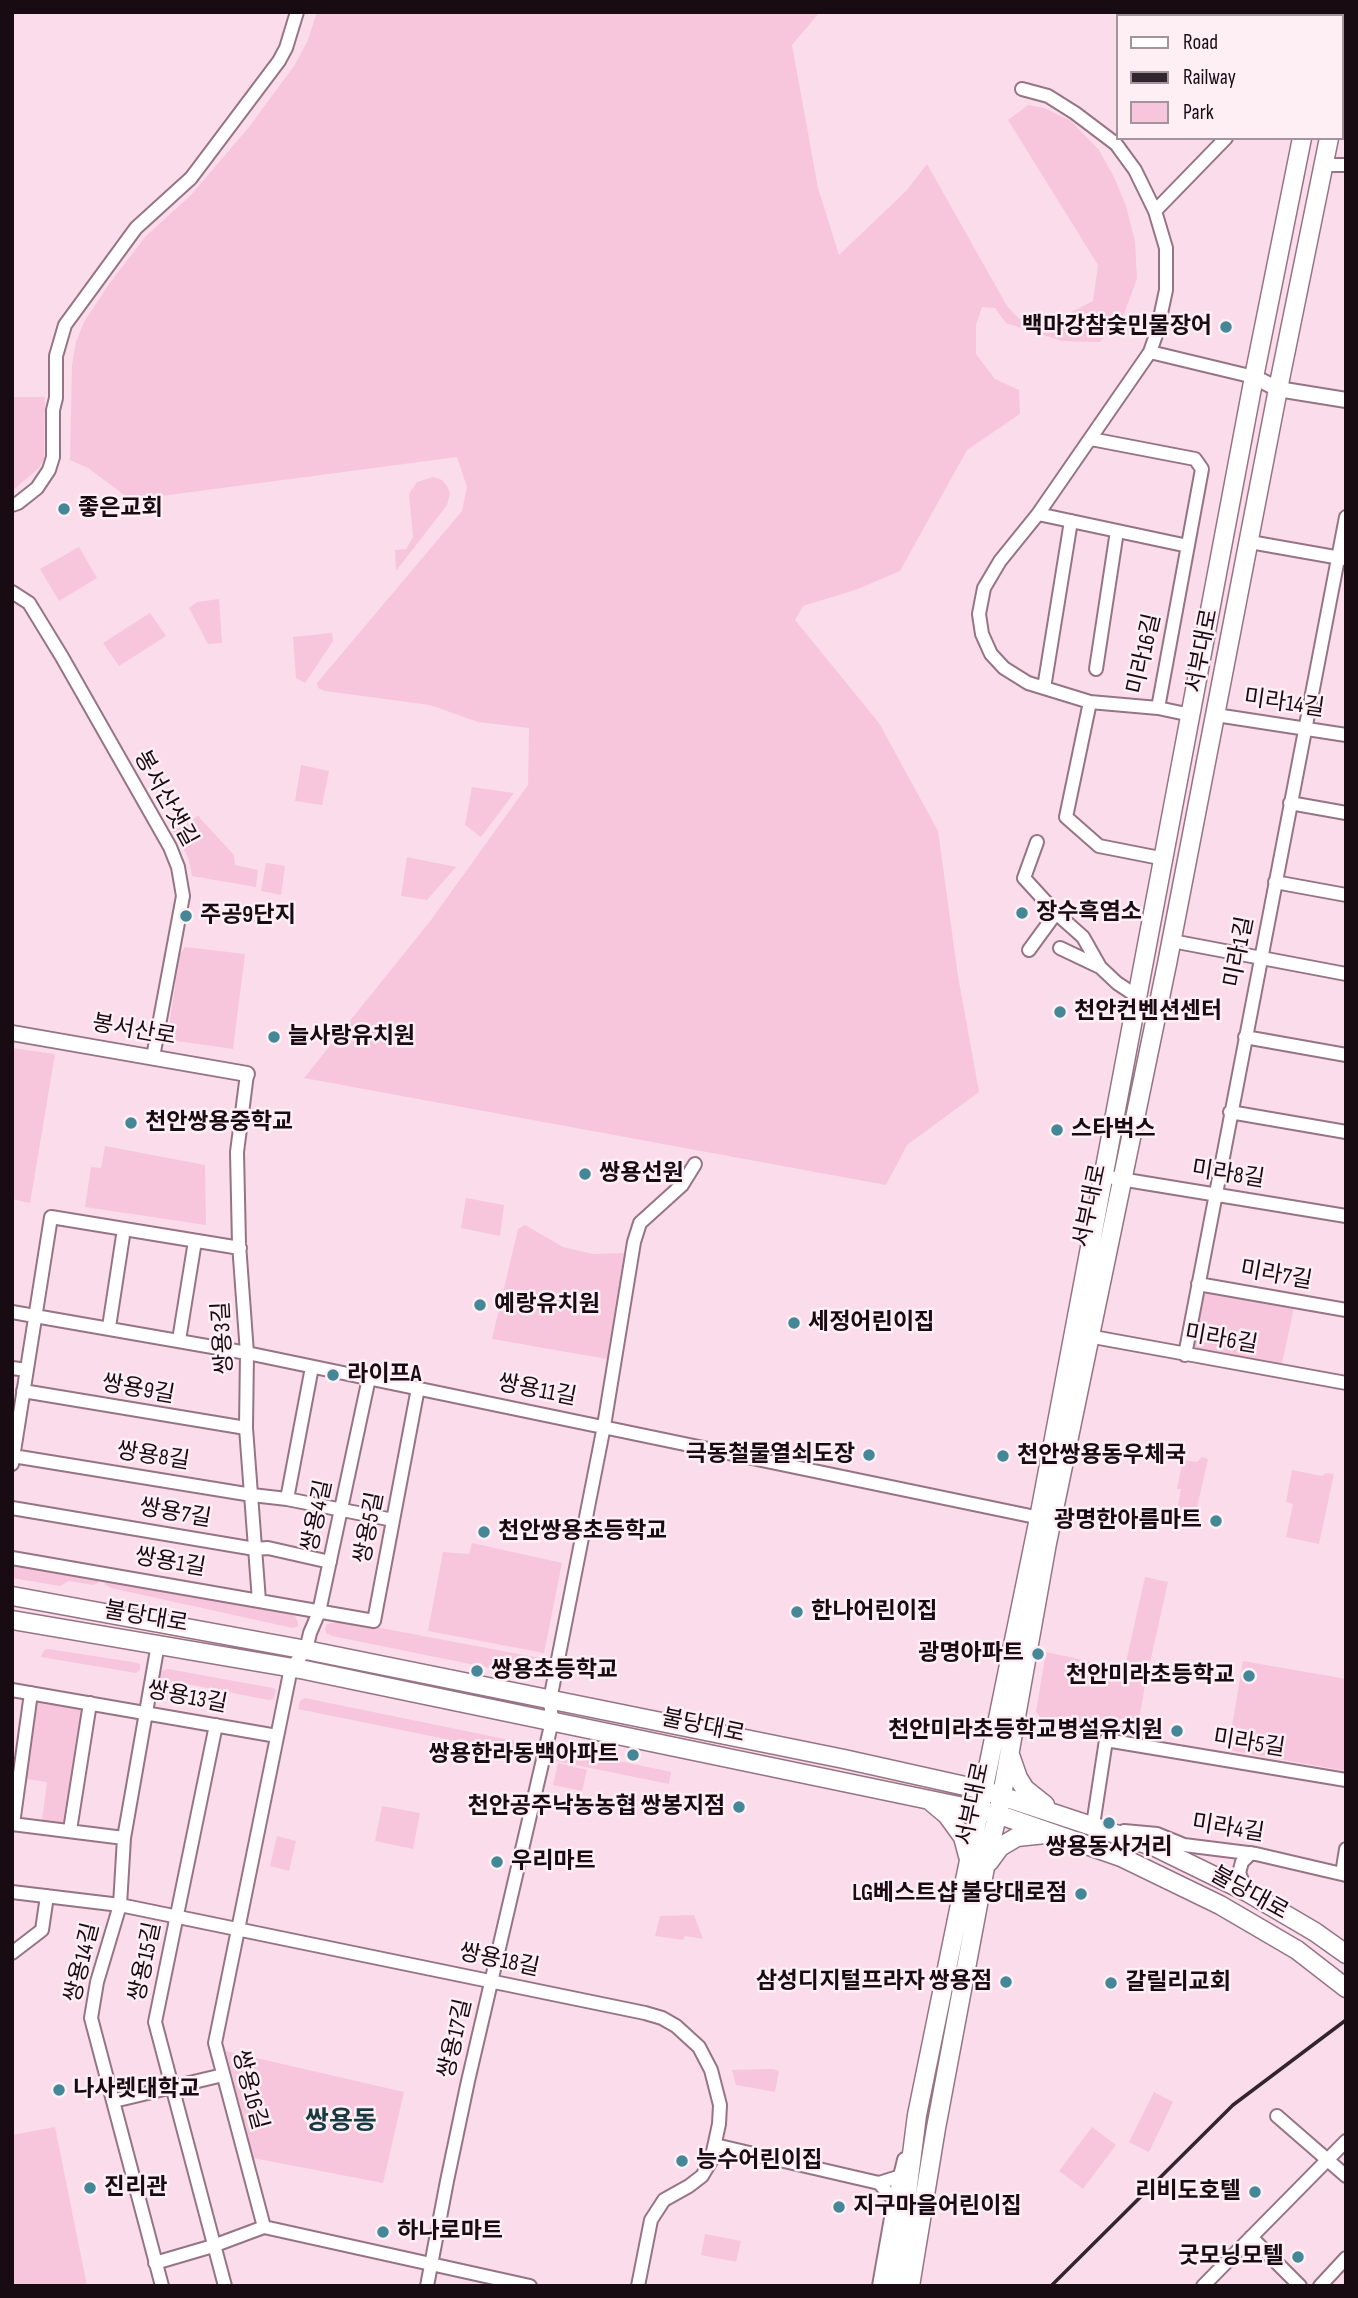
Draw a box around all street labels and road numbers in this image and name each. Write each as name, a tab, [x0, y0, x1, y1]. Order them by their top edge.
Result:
street label: 서부대로	[1181, 607, 1225, 695]
street label: 미라16길	[1122, 611, 1168, 697]
street label: 미라14길	[1242, 685, 1326, 723]
street label: 봉서산샛길	[127, 746, 203, 852]
street label: 미라1길	[1220, 914, 1260, 990]
street label: 봉서산로	[90, 1010, 178, 1052]
street label: 미라8길	[1190, 1156, 1266, 1194]
street label: 서부대로	[1069, 1162, 1113, 1250]
street label: 미라7길	[1238, 1256, 1314, 1296]
street label: 쌍용3길	[208, 1301, 240, 1375]
street label: 미라6길	[1182, 1320, 1260, 1360]
street label: 쌍용9길	[99, 1370, 177, 1410]
street label: 쌍용11길	[495, 1370, 579, 1412]
street label: 쌍용8길	[115, 1438, 191, 1476]
street label: 쌍용4길	[297, 1477, 339, 1555]
street label: 쌍용5길	[350, 1490, 390, 1566]
street label: 쌍용7길	[137, 1494, 213, 1534]
street label: 쌍용1길	[132, 1543, 208, 1583]
street label: 불당대로	[102, 1597, 190, 1639]
street label: 쌍용13길	[145, 1677, 229, 1719]
street label: 불당대로	[659, 1705, 747, 1749]
street label: 미라5길	[1211, 1725, 1287, 1763]
street label: 서부대로	[952, 1760, 996, 1848]
street label: 미라4길	[1190, 1810, 1266, 1848]
street label: 불당대로	[1205, 1861, 1293, 1927]
street label: 쌍용14길	[60, 1920, 106, 2006]
street label: 쌍용15길	[124, 1920, 168, 2004]
street label: 쌍용18길	[456, 1939, 542, 1983]
street label: 쌍용17길	[433, 1997, 479, 2081]
street label: 쌍용16길	[225, 2047, 273, 2133]

